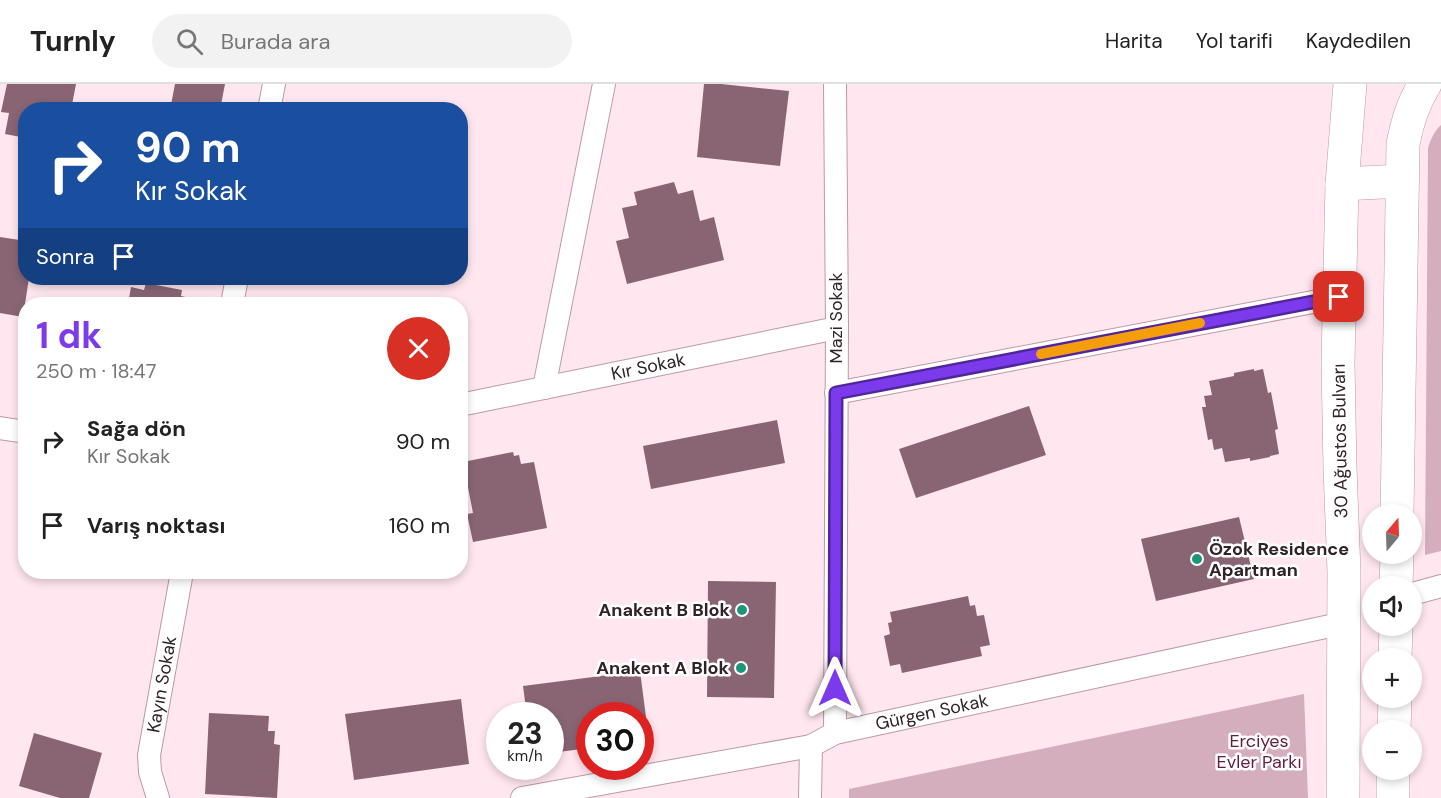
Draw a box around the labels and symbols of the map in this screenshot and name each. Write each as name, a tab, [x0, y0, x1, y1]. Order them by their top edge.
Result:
pin	[1313, 271, 1364, 322]
street label: Mazi Sokak	[824, 273, 848, 363]
street label: Kır Sokak	[609, 347, 687, 386]
street label: 30 Ağustos Bulvarı	[1327, 363, 1353, 519]
north arrow	[1362, 504, 1422, 564]
place label: Özok Residence Apartman	[1209, 537, 1349, 582]
marker: Özok Residence Apartman	[1190, 552, 1204, 566]
place label: Anakent B Blok	[599, 598, 731, 622]
marker: Anakent B Blok	[735, 603, 749, 617]
street label: Kayın Sokak	[141, 634, 182, 735]
place label: Anakent A Blok	[596, 656, 730, 680]
position arrow	[803, 656, 867, 720]
marker: Anakent A Blok	[734, 661, 748, 675]
street label: Gürgen Sokak	[873, 688, 990, 736]
speed limit sign: 30	[576, 702, 654, 780]
park label: Erciyes Evler Parkı	[1217, 729, 1301, 774]

